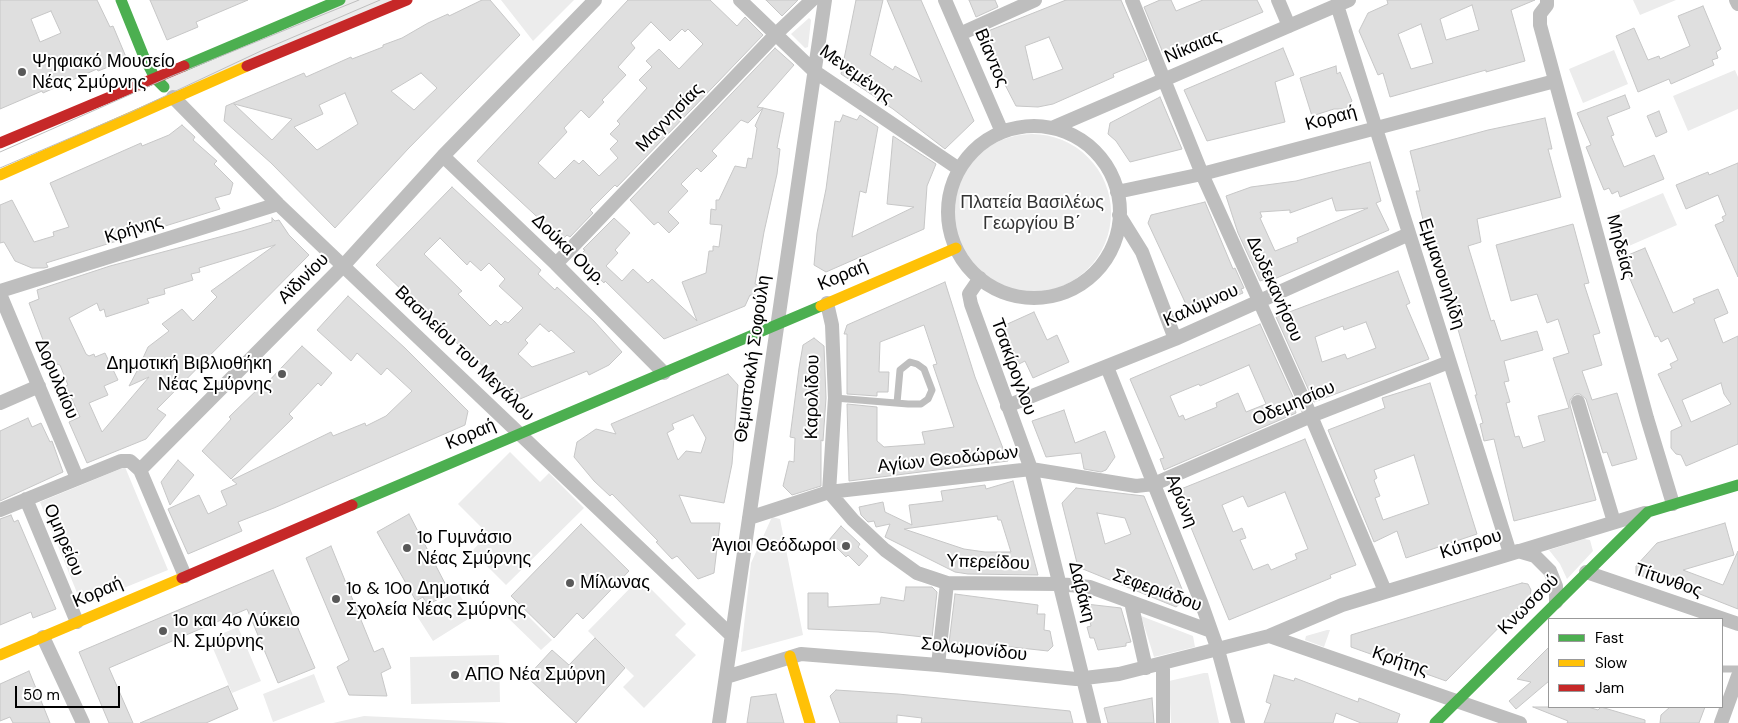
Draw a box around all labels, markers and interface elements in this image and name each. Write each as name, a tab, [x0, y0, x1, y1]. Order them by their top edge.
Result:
street label: Νίκαιας	[1162, 25, 1224, 69]
street label: Βίαντος	[969, 26, 1013, 90]
street label: Μενεμένης	[815, 41, 897, 109]
place label: Ψηφιακό Μουσείο Νέας Σμύρνης	[32, 51, 175, 94]
marker: Ψηφιακό Μουσείο Νέας Σμύρνης	[16, 66, 28, 78]
street label: Μαγνησίας	[632, 79, 708, 157]
street label: Κοραή	[1303, 102, 1359, 136]
park label: Πλατεία Βασιλέως Γεωργίου Β΄	[960, 192, 1104, 234]
street label: Δούκα Ουρ.	[527, 210, 609, 290]
street label: Κρήνης	[102, 211, 166, 249]
street label: Μηδείας	[1601, 212, 1639, 282]
street label: Εμμανουηλίδη	[1413, 216, 1469, 332]
street label: Δωδεκανήσου	[1241, 233, 1307, 345]
street label: Αϊδινίου	[274, 249, 334, 309]
street label: Κοραή	[815, 256, 871, 296]
street label: Θεμιστοκλή Σοφούλη	[731, 274, 775, 444]
street label: Καλύμνου	[1160, 280, 1242, 332]
street label: Βασιλείου του Μεγάλου	[390, 282, 538, 426]
street label: Τσακίρογλου	[986, 316, 1040, 418]
street label: Δορυλαίου	[29, 336, 83, 422]
place label: Δημοτική Βιβλιοθήκη Νέας Σμύρνης	[107, 353, 272, 396]
street label: Καρολίδου	[801, 354, 825, 440]
marker: Δημοτική Βιβλιοθήκη Νέας Σμύρνης	[276, 368, 288, 380]
street label: Οδεμησίου	[1250, 377, 1338, 431]
street label: Κοραή	[443, 415, 499, 455]
street label: Αγίων Θεοδώρων	[876, 442, 1020, 478]
street label: Αρώνη	[1161, 471, 1201, 531]
street label: Ομηρείου	[38, 501, 88, 579]
street label: Κύπρου	[1437, 525, 1505, 565]
place label: 1ο Γυμνάσιο Νέας Σμύρνης	[417, 527, 531, 570]
place label: Άγιοι Θεόδωροι	[712, 535, 836, 557]
marker: Άγιοι Θεόδωροι	[840, 540, 852, 552]
marker: 1ο Γυμνάσιο Νέας Σμύρνης	[401, 542, 413, 554]
street label: Υπερείδου	[946, 551, 1030, 575]
street label: Δαβάκη	[1063, 559, 1099, 625]
street label: Τίτυνθος	[1632, 559, 1704, 603]
street label: Σεφεριάδου	[1109, 565, 1205, 617]
street label: Κνωσσού	[1494, 570, 1564, 640]
place label: Μίλωνας	[580, 572, 650, 594]
street label: Κοραή	[70, 573, 126, 613]
marker: Μίλωνας	[564, 577, 576, 589]
place label: 1ο & 10ο Δημοτικά Σχολεία Νέας Σμύρνης	[346, 578, 526, 620]
marker: 1ο & 10ο Δημοτικά Σχολεία Νέας Σμύρνης	[330, 593, 342, 605]
place label: 1ο και 4ο Λύκειο Ν. Σμύρνης	[173, 610, 300, 652]
legend	[1548, 618, 1723, 708]
marker: 1ο και 4ο Λύκειο Ν. Σμύρνης	[157, 625, 169, 637]
text: Fast	[1595, 628, 1624, 648]
street label: Σολωμονίδου	[920, 634, 1028, 666]
street label: Κρήτης	[1369, 642, 1431, 682]
text: Slow	[1595, 653, 1627, 673]
place label: ΑΠΟ Νέα Σμύρνη	[465, 664, 606, 686]
marker: ΑΠΟ Νέα Σμύρνη	[449, 669, 461, 681]
scale bar	[18, 676, 122, 708]
text: Jam	[1595, 678, 1624, 698]
text: 50 m	[23, 685, 60, 705]

